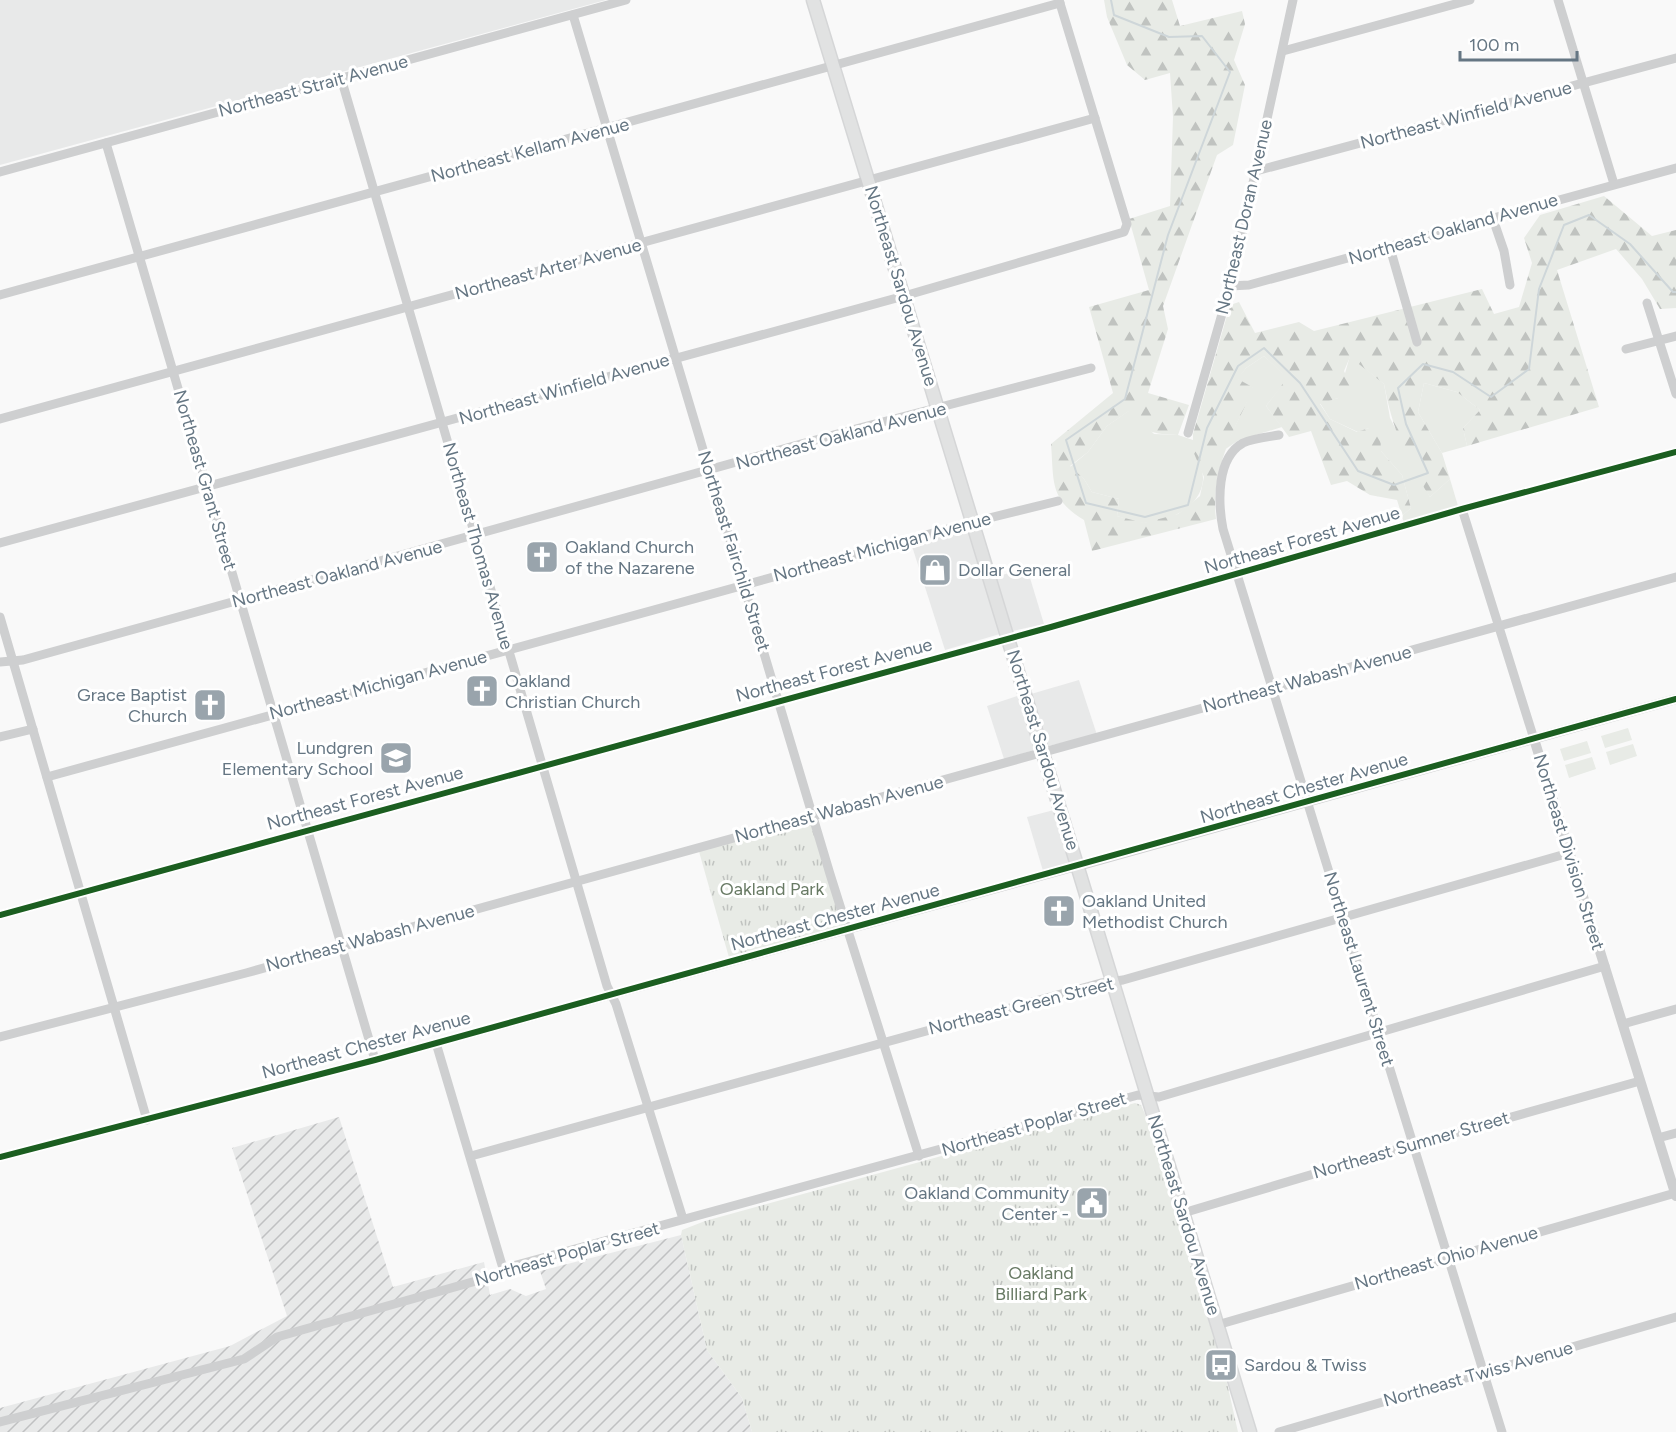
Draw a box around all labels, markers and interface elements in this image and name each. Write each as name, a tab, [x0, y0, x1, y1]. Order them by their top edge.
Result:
scale bar	[1460, 24, 1577, 62]
text: 100 m	[1469, 34, 1519, 56]
street label: Northeast Strait Avenue	[216, 50, 410, 122]
street label: Northeast Winfield Avenue	[1358, 76, 1574, 154]
street label: Northeast Kellam Avenue	[428, 113, 632, 187]
street label: Northeast Doran Avenue	[1211, 117, 1277, 317]
street label: Northeast Sardou Avenue	[860, 183, 942, 389]
street label: Northeast Oakland Avenue	[1346, 188, 1560, 269]
street label: Northeast Arter Avenue	[452, 233, 644, 305]
street label: Northeast Winfield Avenue	[456, 348, 672, 430]
street label: Northeast Grant Street	[169, 387, 241, 573]
street label: Northeast Oakland Avenue	[733, 397, 949, 475]
street label: Northeast Thomas Avenue	[438, 440, 518, 652]
street label: Northeast Fairchild Street	[693, 448, 775, 654]
street label: Northeast Forest Avenue	[1202, 501, 1403, 578]
street label: Northeast Michigan Avenue	[771, 507, 993, 587]
street label: Northeast Oakland Avenue	[229, 535, 445, 613]
place label: Oakland Church of the Nazarene	[565, 536, 695, 579]
church icon: Oakland Church of the Nazarene	[524, 539, 560, 575]
shop icon: Dollar General	[917, 552, 953, 588]
place label: Dollar General	[958, 559, 1071, 581]
street label: Northeast Forest Avenue	[733, 633, 935, 707]
street label: Northeast Wabash Avenue	[1200, 640, 1414, 717]
street label: Northeast Michigan Avenue	[267, 645, 489, 725]
street label: Northeast Sardou Avenue	[1002, 647, 1084, 853]
place label: Oakland Christian Church	[505, 670, 640, 713]
church icon: Oakland Christian Church	[464, 673, 500, 709]
place label: Grace Baptist Church	[77, 684, 187, 727]
church icon: Grace Baptist Church	[192, 687, 228, 723]
place label: Lundgren Elementary School	[222, 737, 373, 780]
school or university icon: Lundgren Elementary School	[378, 740, 414, 776]
street label: Northeast Chester Avenue	[1198, 748, 1411, 828]
street label: Northeast Division Street	[1529, 751, 1609, 953]
street label: Northeast Forest Avenue	[264, 761, 466, 835]
street label: Northeast Wabash Avenue	[732, 770, 946, 847]
street label: Northeast Laurent Street	[1319, 869, 1399, 1069]
park label: Oakland Park	[720, 878, 824, 900]
street label: Northeast Chester Avenue	[728, 878, 942, 955]
place label: Oakland United Methodist Church	[1082, 890, 1228, 933]
church icon: Oakland United Methodist Church	[1041, 893, 1077, 929]
street label: Northeast Wabash Avenue	[263, 899, 477, 976]
street label: Northeast Green Street	[926, 972, 1116, 1040]
street label: Northeast Chester Avenue	[259, 1006, 473, 1083]
street label: Northeast Poplar Street	[939, 1087, 1129, 1161]
street label: Northeast Sumner Street	[1310, 1106, 1512, 1184]
street label: Northeast Sardou Avenue	[1143, 1112, 1225, 1318]
place label: Oakland Community Center -	[904, 1182, 1070, 1225]
public building icon: Oakland Community Center -	[1074, 1185, 1110, 1221]
street label: Northeast Poplar Street	[472, 1217, 662, 1291]
street label: Northeast Ohio Avenue	[1352, 1221, 1540, 1295]
park label: Oakland Billiard Park	[995, 1262, 1087, 1305]
street label: Northeast Twiss Avenue	[1381, 1336, 1575, 1412]
bus stop icon: Sardou & Twiss	[1203, 1347, 1239, 1383]
place label: Sardou & Twiss	[1244, 1354, 1367, 1376]

